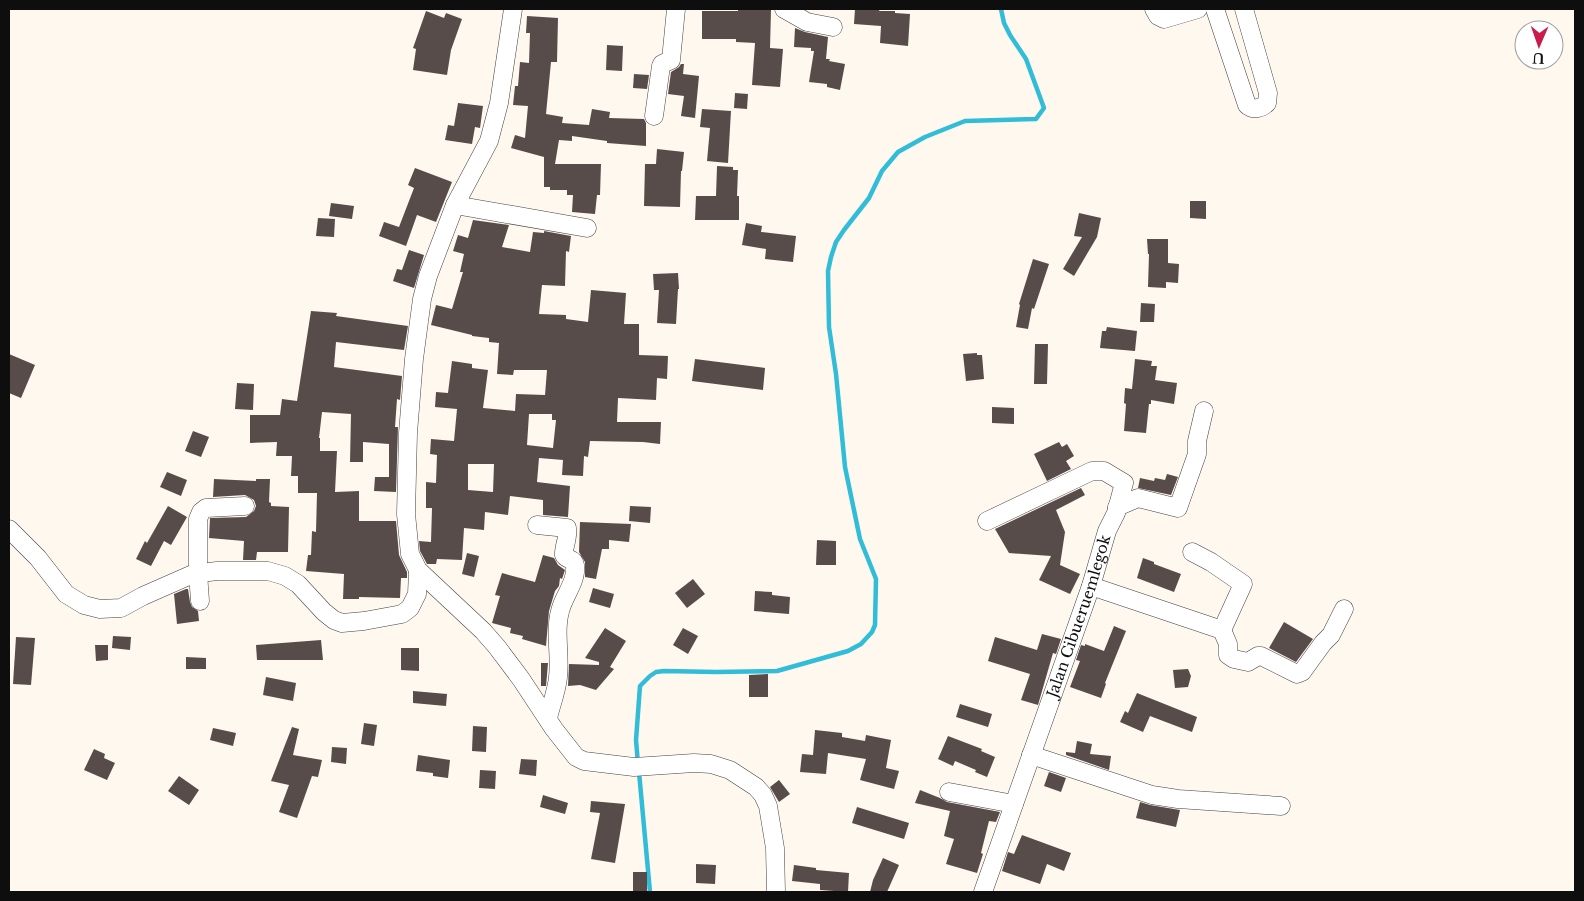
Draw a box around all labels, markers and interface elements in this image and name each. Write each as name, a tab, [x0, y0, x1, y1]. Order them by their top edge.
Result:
north arrow	[1514, 20, 1564, 70]
text: U	[1531, 49, 1545, 67]
street label: Jalan Cibueruemlegok	[1042, 532, 1115, 702]

